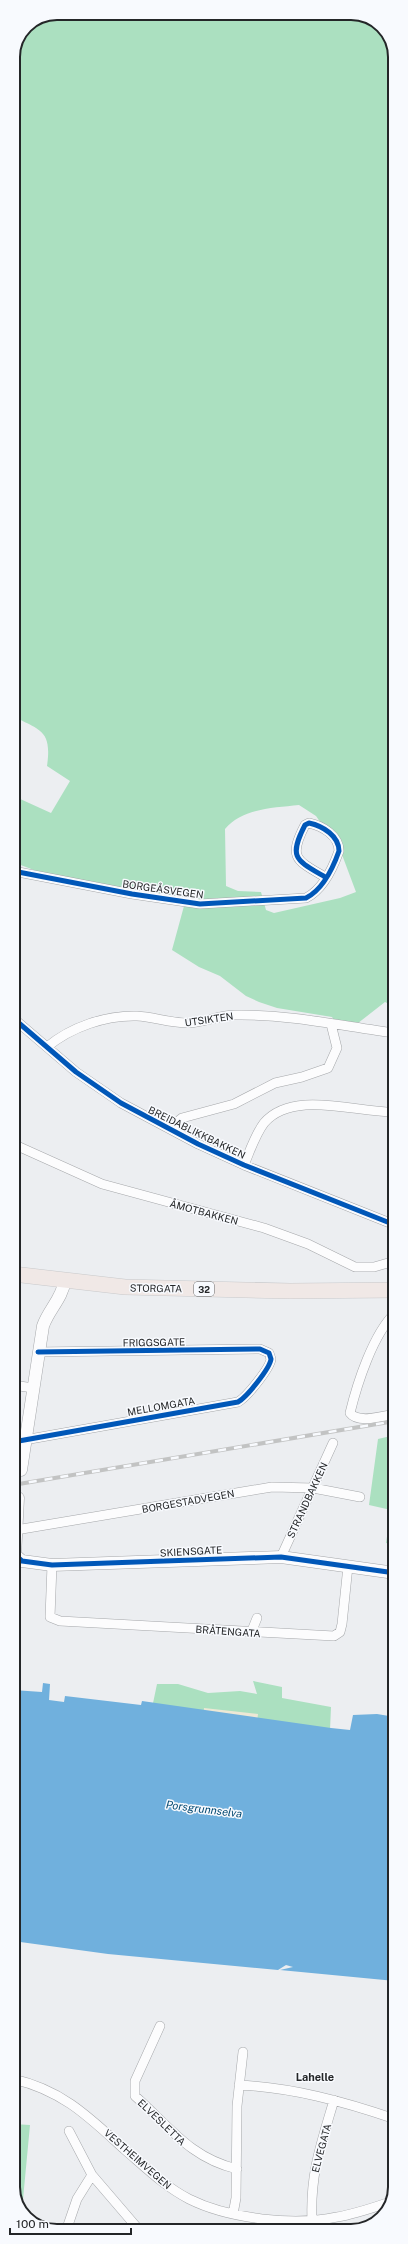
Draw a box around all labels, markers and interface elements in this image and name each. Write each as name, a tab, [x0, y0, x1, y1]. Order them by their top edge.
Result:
street label: BORGEÅSVEGEN	[122, 877, 204, 901]
street label: UTSIKTEN	[184, 1010, 234, 1028]
street label: BREIDABLIKKBAKKEN	[146, 1103, 248, 1161]
street label: ÅMOTBAKKEN	[168, 1197, 240, 1227]
street label: STORGATA	[130, 1282, 182, 1294]
road number: 32	[194, 1282, 214, 1296]
street label: FRIGGSGATE	[123, 1335, 185, 1349]
street label: MELLOMGATA	[126, 1394, 196, 1418]
street label: STRANDBAKKEN	[284, 1460, 330, 1540]
street label: BORGESTADVEGEN	[141, 1487, 235, 1515]
street label: SKIENSGATE	[160, 1543, 222, 1559]
street label: BRÅTENGATA	[195, 1623, 261, 1639]
water label: Porsgrunnselva	[165, 1798, 243, 1820]
district label: Lahelle	[296, 2071, 334, 2083]
street label: ELVESLETTA	[136, 2096, 188, 2148]
street label: ELVEGATA	[309, 2122, 333, 2174]
street label: VESTHEIMVEGEN	[102, 2127, 174, 2191]
scale bar	[10, 2210, 131, 2236]
text: 100 m	[16, 2217, 49, 2231]

